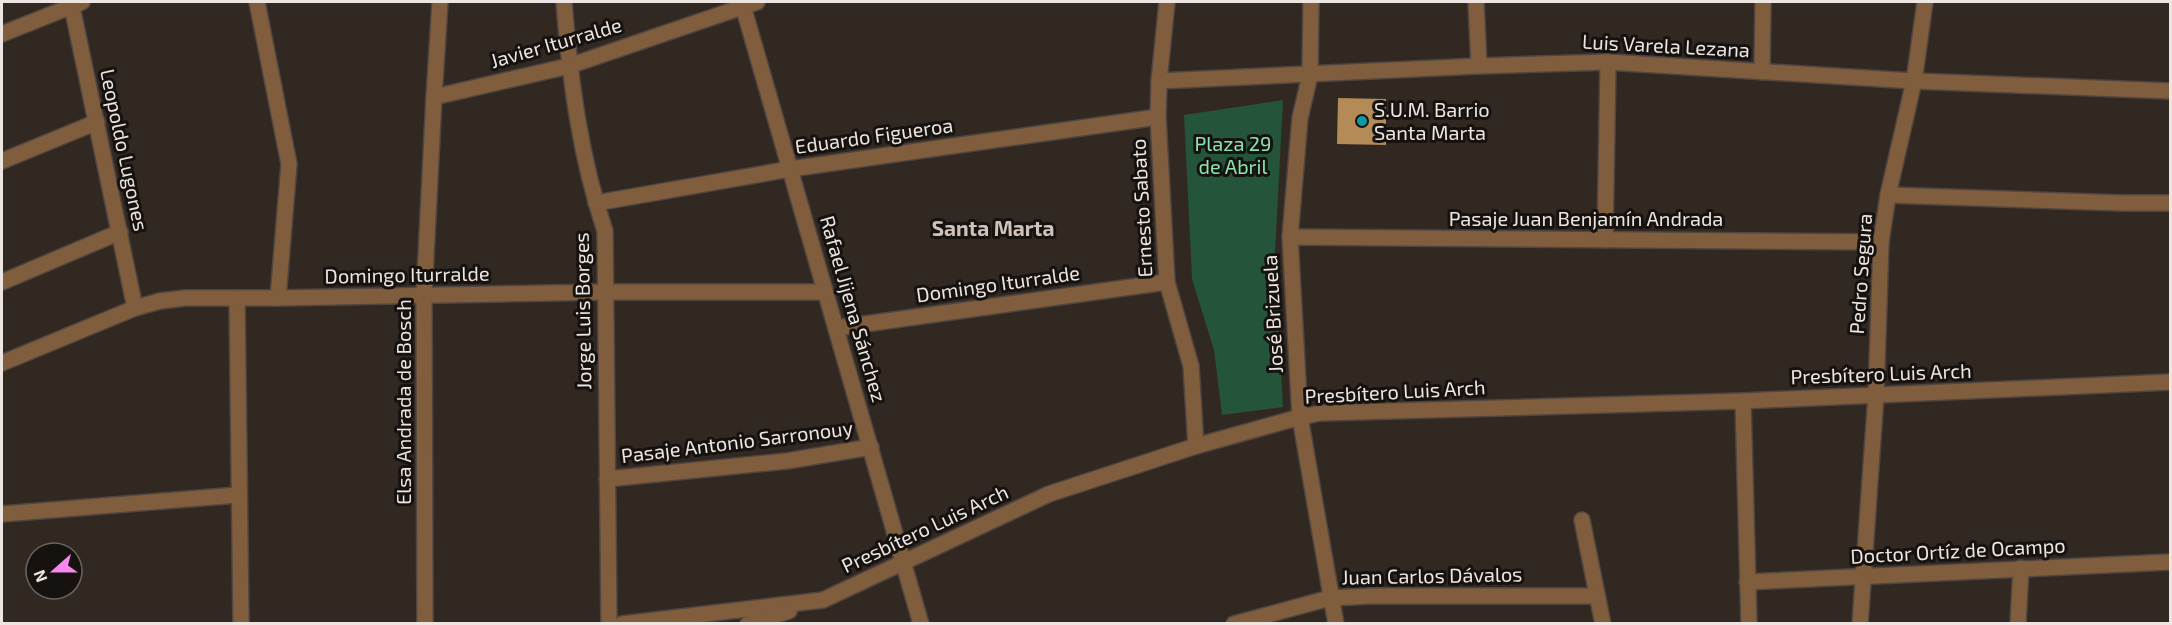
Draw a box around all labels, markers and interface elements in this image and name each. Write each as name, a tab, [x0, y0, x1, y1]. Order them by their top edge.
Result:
street label: Javier Iturralde	[487, 12, 624, 72]
street label: Luis Varela Lezana	[1582, 29, 1751, 61]
street label: Leopoldo Lugones	[96, 67, 154, 233]
place label: S.U.M. Barrio Santa Marta	[1374, 97, 1490, 144]
street label: Eduardo Figueroa	[793, 112, 954, 158]
marker: S.U.M. Barrio Santa Marta	[1355, 114, 1369, 128]
park label: Plaza 29 de Abril	[1194, 131, 1272, 178]
street label: Ernesto Sabato	[1125, 138, 1157, 278]
street label: Pasaje Juan Benjamín Andrada	[1449, 206, 1723, 230]
street label: Rafael Jijena Sánchez	[816, 213, 892, 405]
street label: Pedro Segura	[1844, 213, 1876, 335]
district label: Santa Marta	[932, 215, 1054, 240]
street label: Jorge Luis Borges	[569, 232, 595, 390]
street label: José Brizuela	[1257, 254, 1287, 374]
street label: Domingo Iturralde	[914, 260, 1081, 306]
street label: Domingo Iturralde	[324, 261, 490, 287]
street label: Elsa Andrada de Bosch	[391, 299, 415, 505]
street label: Presbítero Luis Arch	[1790, 358, 1972, 388]
street label: Presbítero Luis Arch	[1304, 374, 1486, 408]
street label: Pasaje Antonio Sarronouy	[620, 415, 855, 467]
street label: Presbítero Luis Arch	[837, 479, 1012, 577]
street label: Doctor Ortíz de Ocampo	[1850, 532, 2066, 568]
north arrow	[24, 541, 84, 601]
street label: Juan Carlos Dávalos	[1341, 561, 1523, 589]
text: N	[29, 568, 50, 585]

